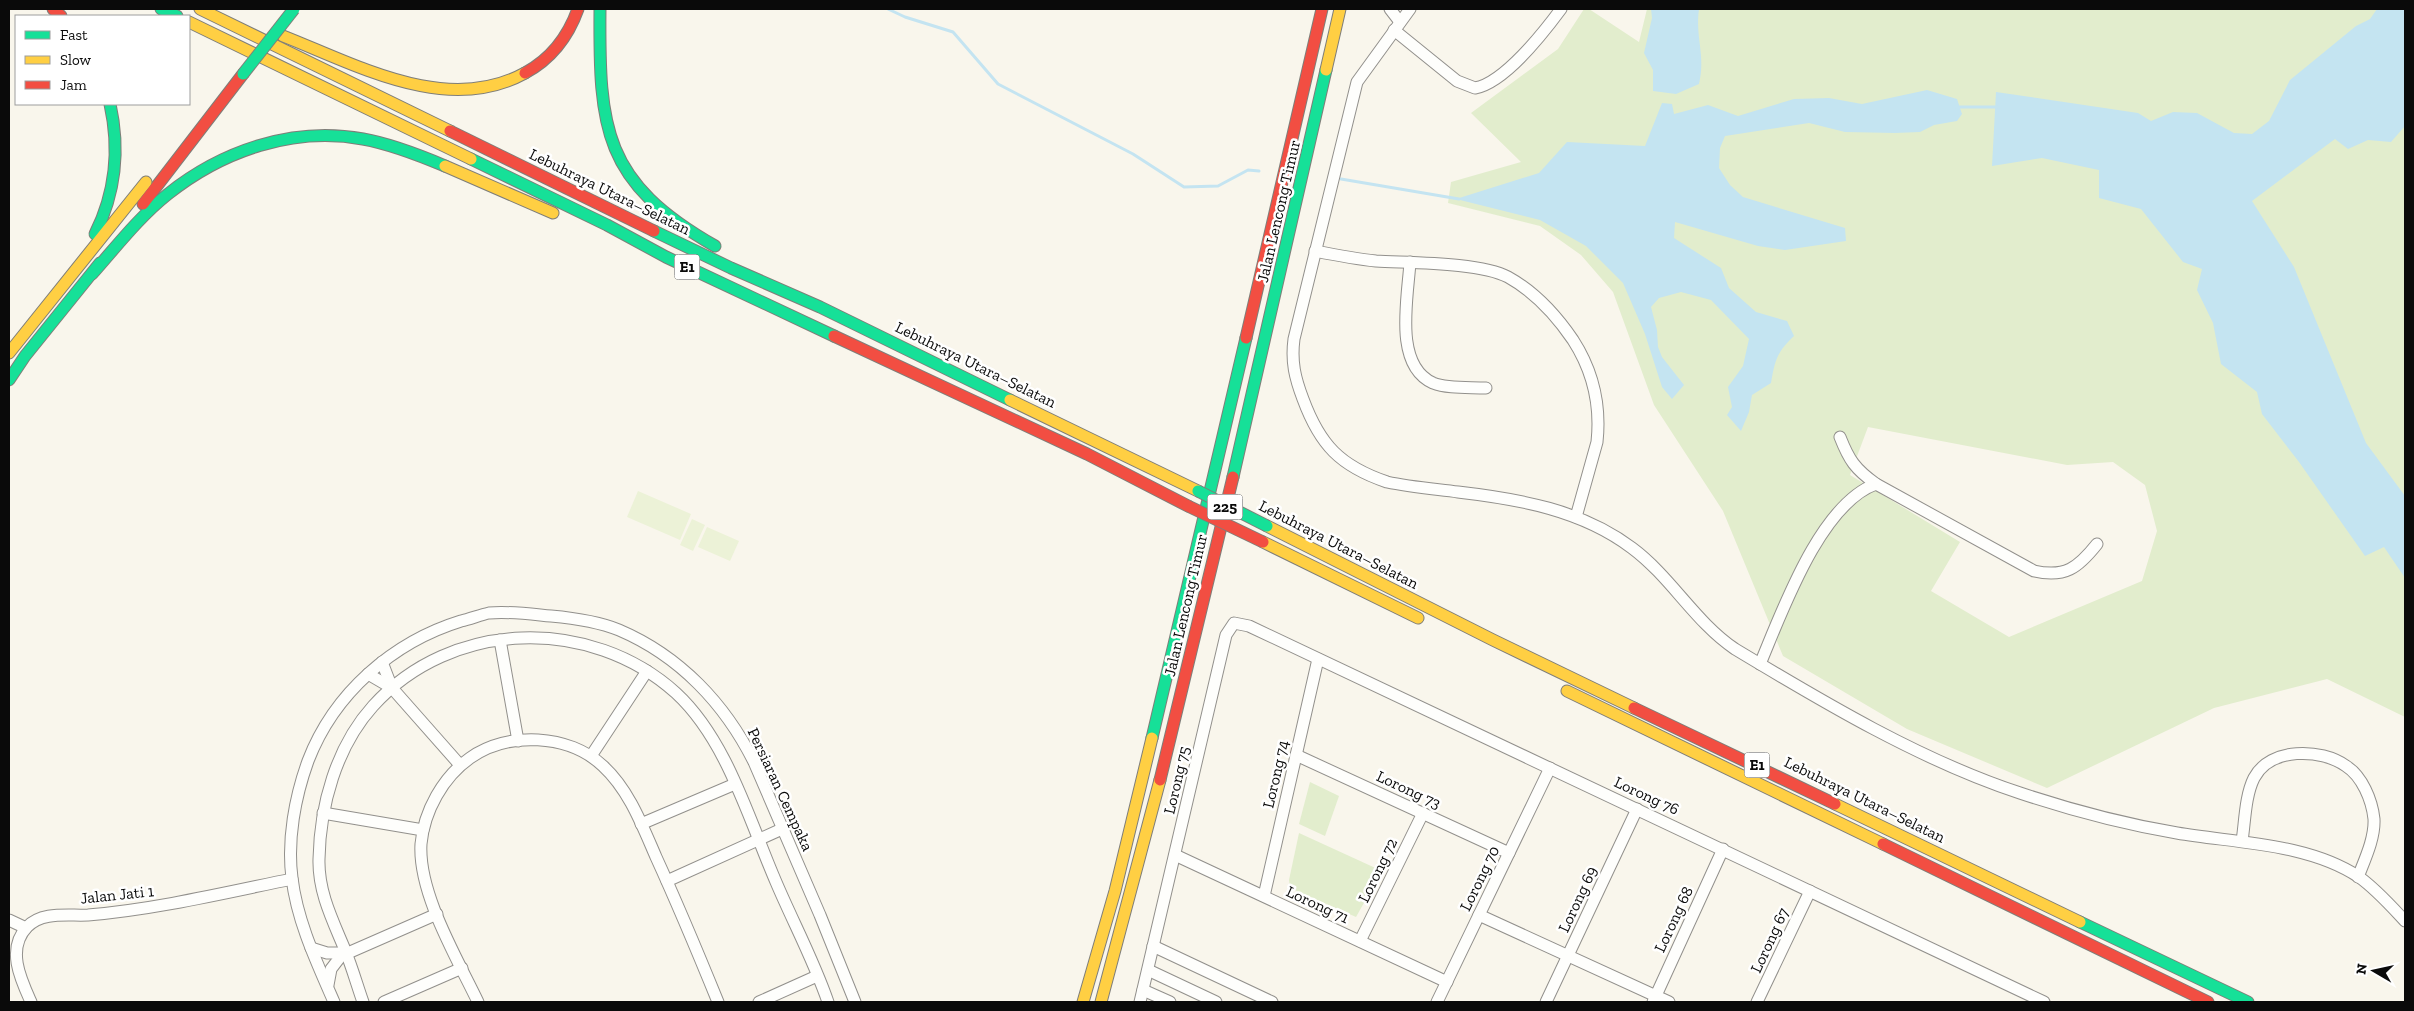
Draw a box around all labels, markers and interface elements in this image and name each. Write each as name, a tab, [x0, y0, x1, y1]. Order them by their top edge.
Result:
legend	[15, 15, 190, 105]
text: Fast	[60, 26, 88, 44]
text: Slow	[60, 51, 92, 69]
text: Jam	[60, 76, 87, 94]
street label: Jalan Lencong Timur	[1253, 138, 1304, 284]
street label: Lebuhraya Utara–Selatan	[526, 144, 694, 239]
road number: E1	[674, 254, 700, 280]
street label: Lebuhraya Utara–Selatan	[892, 317, 1060, 412]
road number: 225	[1208, 494, 1242, 520]
street label: Lebuhraya Utara–Selatan	[1256, 496, 1422, 593]
street label: Jalan Lencong Timur	[1160, 532, 1211, 678]
street label: Persiaran Cempaka	[744, 725, 818, 854]
street label: Lorong 74	[1258, 738, 1293, 810]
street label: Lorong 75	[1159, 744, 1194, 816]
road number: E1	[1744, 752, 1770, 778]
street label: Lebuhraya Utara–Selatan	[1781, 752, 1949, 847]
street label: Lorong 73	[1374, 766, 1444, 813]
street label: Lorong 76	[1611, 772, 1682, 819]
street label: Lorong 72	[1354, 835, 1401, 905]
street label: Lorong 70	[1456, 843, 1503, 914]
street label: Lorong 69	[1554, 863, 1601, 935]
street label: Jalan Jati 1	[79, 881, 155, 908]
street label: Lorong 71	[1283, 882, 1352, 927]
street label: Lorong 68	[1650, 883, 1697, 955]
street label: Lorong 67	[1746, 904, 1793, 976]
north arrow	[2349, 946, 2399, 996]
text: N	[2352, 962, 2371, 976]

